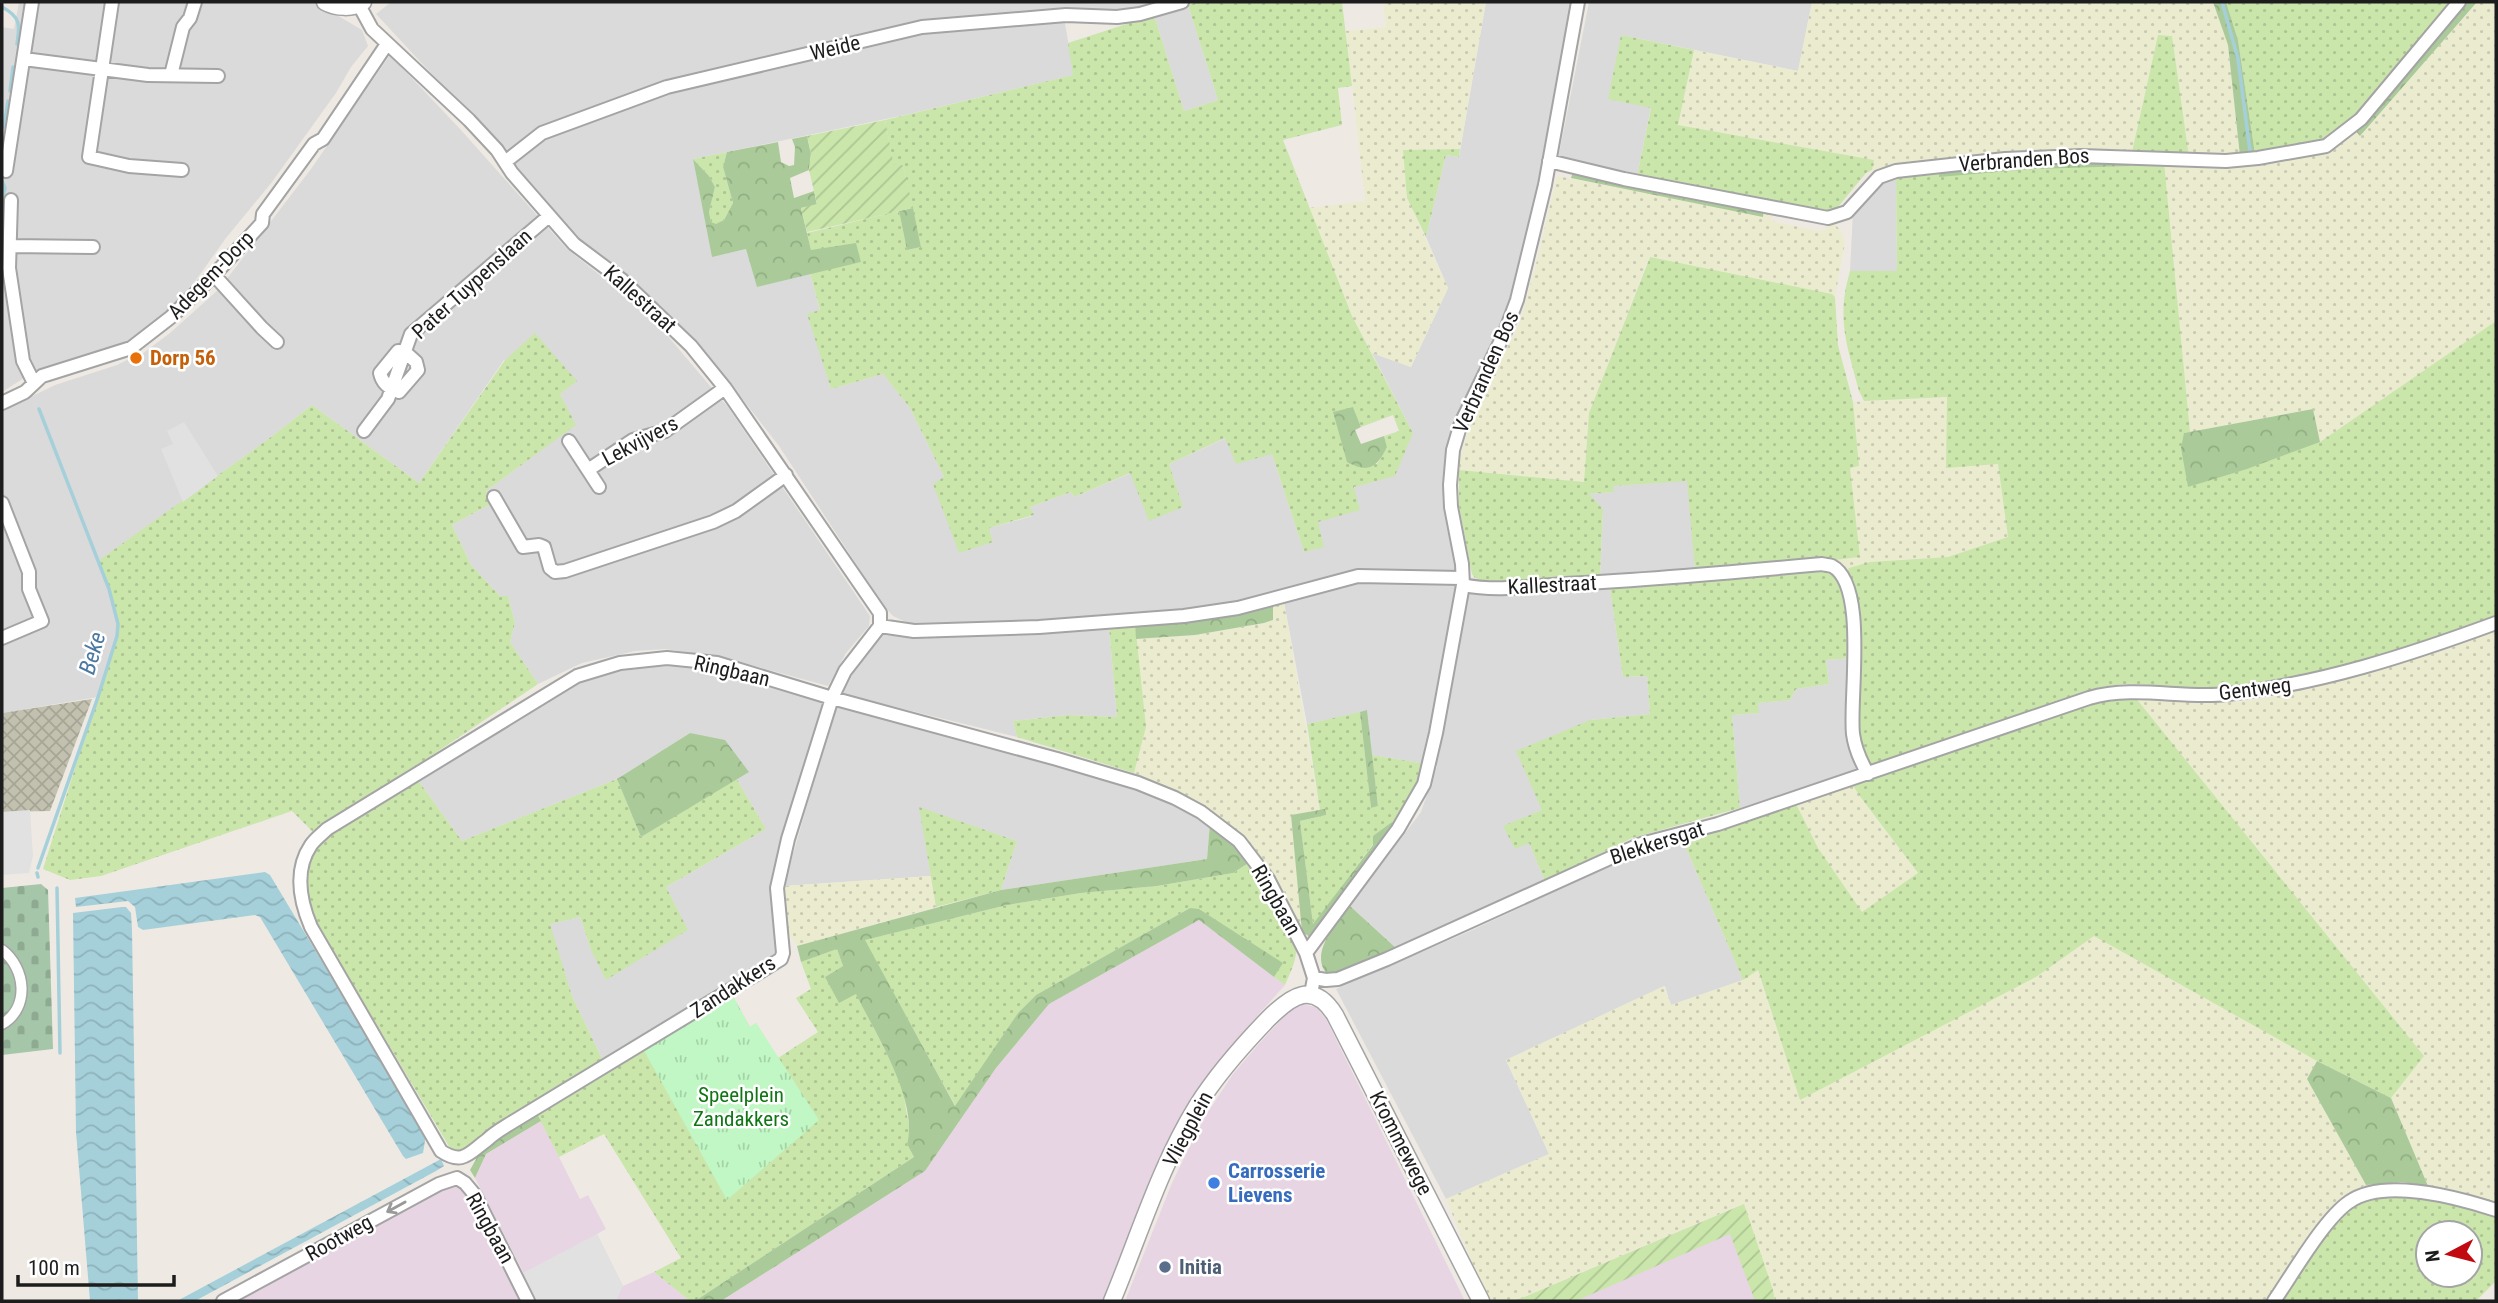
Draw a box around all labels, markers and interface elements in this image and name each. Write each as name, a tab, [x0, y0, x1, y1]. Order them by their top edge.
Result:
street label: Weide	[808, 31, 863, 65]
street label: Verbranden Bos	[1958, 143, 2090, 177]
street label: Pater Tuypenslaan	[407, 224, 537, 344]
street label: Adegem-Dorp	[163, 226, 259, 324]
street label: Kallestraat	[599, 260, 681, 338]
street label: Verbranden Bos	[1448, 307, 1524, 437]
place label: Dorp 56	[150, 346, 216, 370]
marker: Dorp 56	[128, 350, 144, 366]
street label: Lekvijvers	[598, 411, 682, 471]
street label: Kallestraat	[1507, 571, 1597, 599]
water label: Beke	[74, 629, 111, 677]
street label: Ringbaan	[692, 651, 772, 691]
street label: Gentweg	[2218, 673, 2292, 705]
street label: Blekkersgat	[1607, 817, 1707, 869]
street label: Ringbaan	[1246, 861, 1306, 939]
street label: Zandakkers	[686, 951, 780, 1023]
park label: Speelplein Zandakkers	[693, 1083, 789, 1131]
street label: Vliegplein	[1158, 1087, 1218, 1171]
street label: Krommewege	[1365, 1087, 1437, 1199]
place label: Carrosserie Lievens	[1228, 1159, 1325, 1207]
marker: Carrosserie Lievens	[1206, 1175, 1222, 1191]
street label: Ringbaan	[461, 1188, 519, 1268]
one-way arrow	[386, 1201, 407, 1214]
street label: Rootweg	[302, 1210, 376, 1266]
north arrow	[2414, 1219, 2484, 1289]
scale bar	[18, 1244, 173, 1288]
text: N	[2420, 1249, 2445, 1263]
place label: Initia	[1179, 1255, 1222, 1279]
text: 100 m	[28, 1256, 80, 1280]
marker: Initia	[1157, 1259, 1173, 1275]

